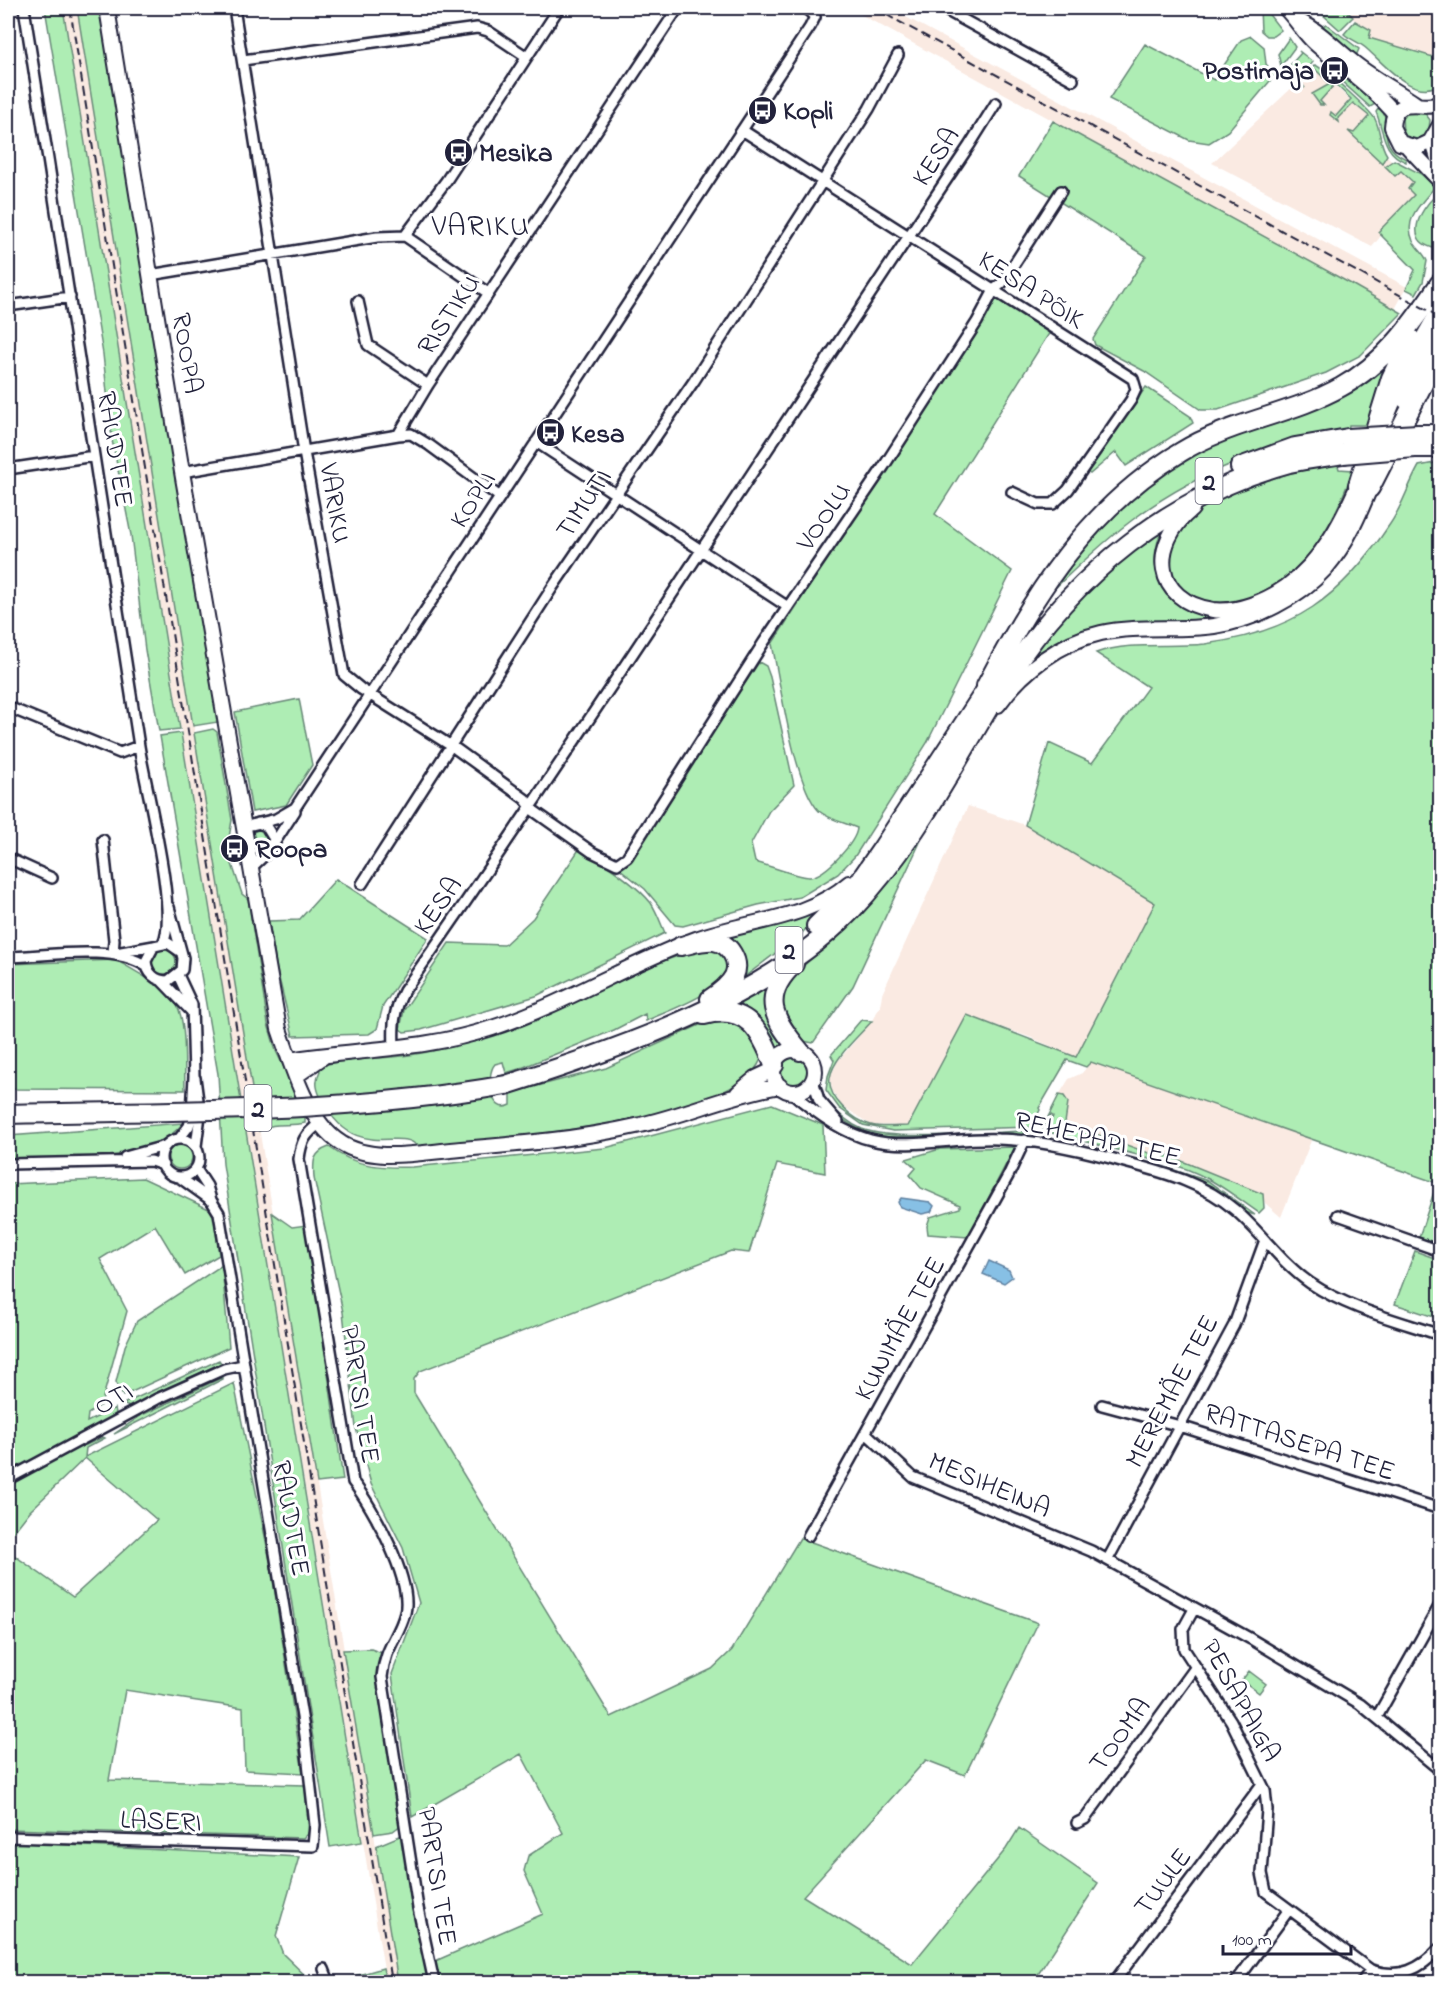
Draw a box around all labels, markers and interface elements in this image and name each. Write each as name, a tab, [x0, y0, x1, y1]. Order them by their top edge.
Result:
place label: Postimaja	[1203, 53, 1314, 92]
bus stop icon: Postimaja	[1319, 54, 1351, 86]
place label: Kopli	[783, 93, 834, 132]
bus stop icon: Kopli	[746, 94, 778, 126]
street label: KESA	[903, 120, 971, 195]
place label: Mesika	[479, 135, 553, 174]
bus stop icon: Mesika	[442, 136, 474, 168]
district label: VARIKU	[431, 206, 530, 250]
street label: KESA PÕIK	[970, 242, 1092, 341]
street label: RISTIKU	[409, 267, 492, 364]
street label: ROOPA	[160, 310, 211, 397]
street label: RAUDTEE	[85, 389, 142, 510]
place label: Kesa	[571, 416, 625, 455]
bus stop icon: Kesa	[534, 417, 566, 449]
road number: 2	[1196, 458, 1222, 504]
street label: VARIKU	[307, 459, 360, 547]
street label: TIMUTI	[547, 462, 623, 547]
street label: KOPLI	[441, 464, 507, 537]
street label: VOOLU	[787, 475, 862, 560]
place label: Roopa	[255, 831, 327, 870]
bus stop icon: Roopa	[218, 832, 250, 864]
street label: KESA	[405, 869, 473, 944]
road number: 2	[776, 927, 802, 973]
road number: 2	[244, 1085, 272, 1131]
street label: REHEPAPI TEE	[1011, 1102, 1184, 1178]
street label: KUNIMÄE TEE	[846, 1250, 957, 1408]
street label: MEREMÄE TEE	[1116, 1309, 1230, 1476]
street label: PARTSI TEE	[328, 1322, 389, 1466]
street label: OTI	[87, 1374, 141, 1427]
street label: RATTASEPA TEE	[1199, 1394, 1400, 1493]
street label: MESIHEINA	[922, 1443, 1056, 1530]
street label: RAUDTEE	[260, 1458, 319, 1579]
street label: PESAPAIGA	[1190, 1633, 1290, 1770]
street label: TOOMA	[1081, 1690, 1161, 1781]
street label: LASERI	[119, 1802, 202, 1843]
street label: PARTSI TEE	[405, 1804, 466, 1948]
street label: TUULE	[1126, 1840, 1202, 1925]
scale bar	[1223, 1918, 1350, 1956]
text: 100 m	[1232, 1928, 1272, 1954]

